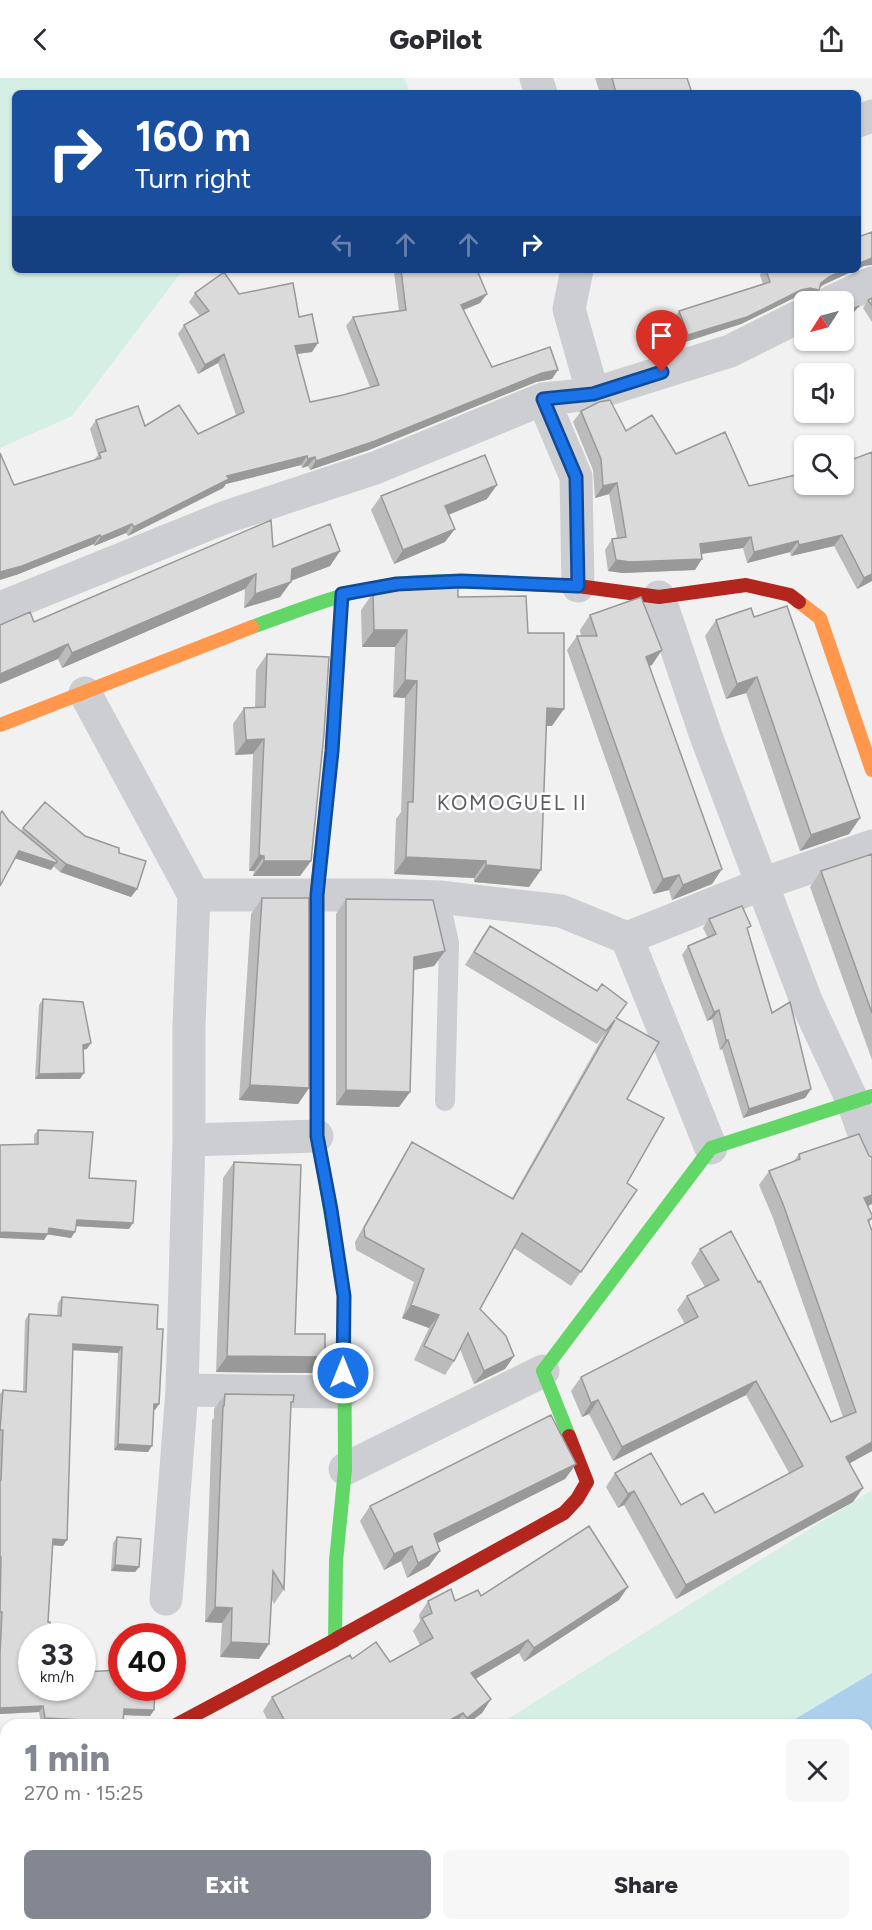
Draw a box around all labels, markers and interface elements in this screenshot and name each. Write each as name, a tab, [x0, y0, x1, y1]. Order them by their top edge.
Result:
icon: back	[24, 23, 57, 56]
text: GoPilot	[389, 23, 483, 56]
icon: share	[815, 23, 848, 56]
text: 160 m	[135, 111, 251, 162]
icon: right	[36, 114, 114, 192]
text: Turn right	[135, 162, 251, 195]
icon: left	[326, 228, 359, 261]
icon: ahead	[389, 228, 422, 261]
icon: ahead	[452, 228, 485, 261]
icon: right	[515, 228, 548, 261]
north arrow	[794, 291, 854, 351]
map controls	[794, 291, 854, 495]
pin	[636, 310, 687, 372]
icon: arrive	[645, 319, 678, 352]
button: sound	[794, 363, 854, 423]
button: search	[794, 435, 854, 495]
district label: KOMOGUEL II	[437, 790, 587, 815]
position arrow	[311, 1341, 375, 1405]
speed limit sign: 40	[108, 1623, 186, 1701]
text: 33	[40, 1636, 74, 1673]
text: km/h	[40, 1668, 74, 1686]
text: 1 min	[24, 1737, 110, 1780]
button: close	[786, 1739, 849, 1802]
text: 270 m · 15:25	[24, 1781, 143, 1805]
button: Exit	[24, 1850, 431, 1919]
button: Share	[443, 1850, 849, 1919]

